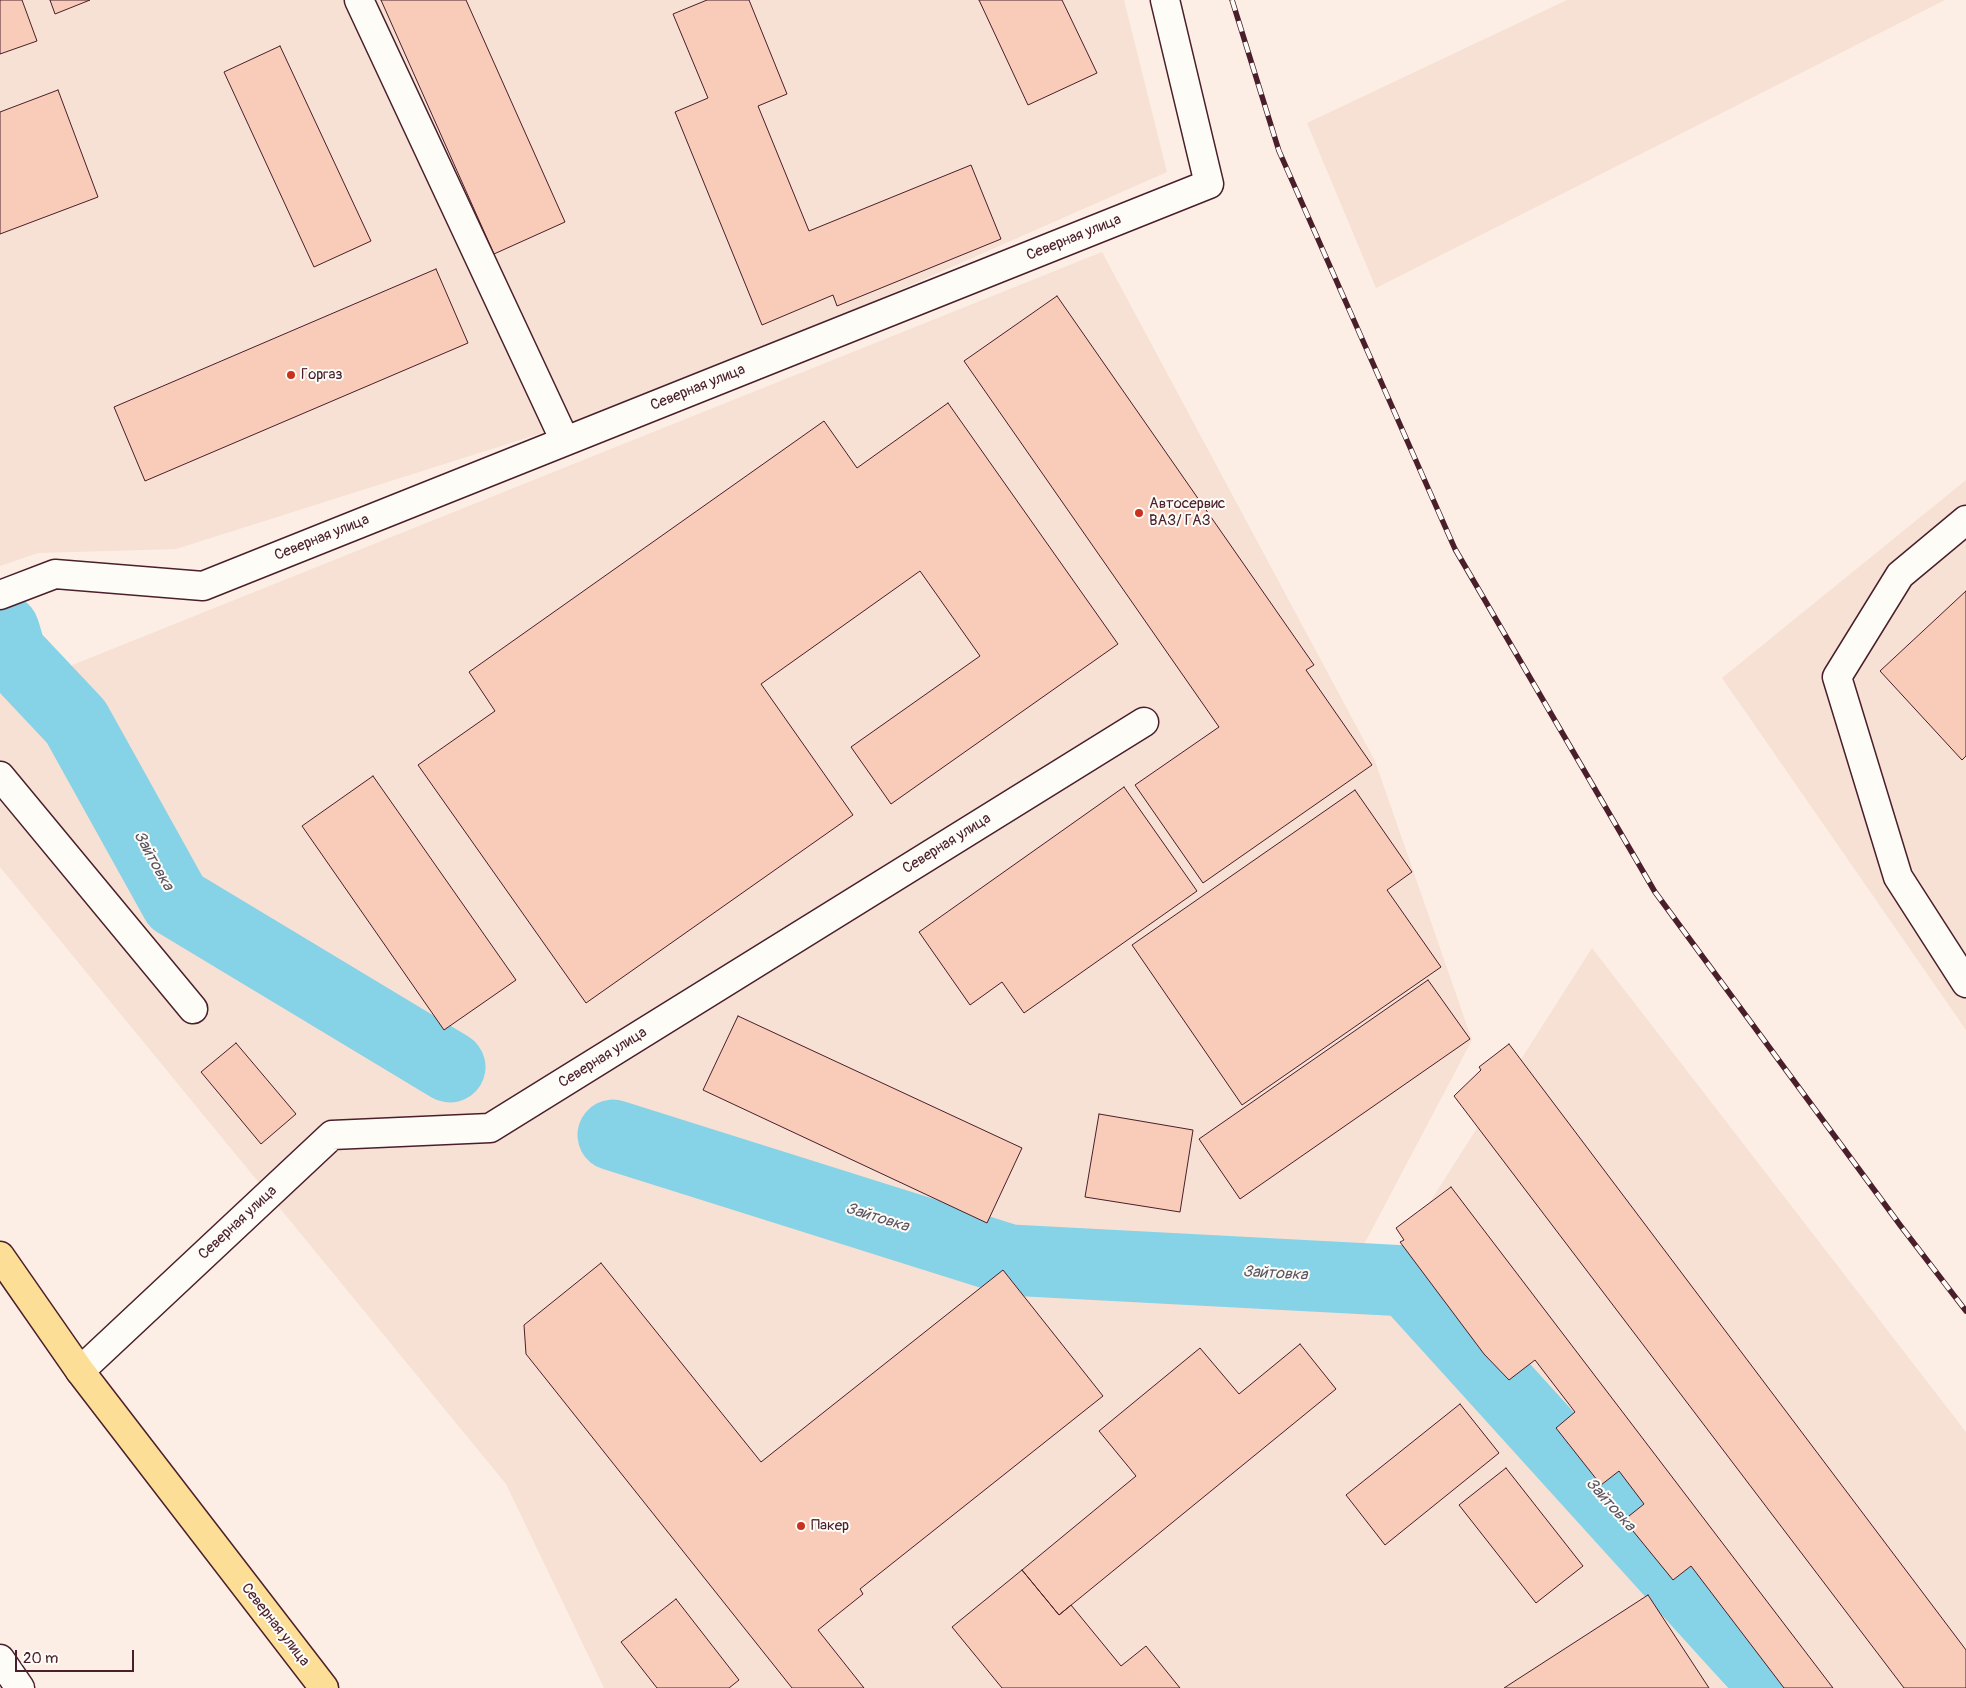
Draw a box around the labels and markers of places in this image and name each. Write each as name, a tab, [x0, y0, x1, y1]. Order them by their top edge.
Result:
place label: Горгаз	[301, 366, 343, 384]
marker: Горгаз	[285, 369, 297, 381]
place label: Автосервис ВАЗ/ ГАЗ	[1149, 495, 1225, 530]
marker: Автосервис ВАЗ/ ГАЗ	[1133, 507, 1145, 519]
place label: Пакер	[811, 1517, 849, 1535]
marker: Пакер	[795, 1520, 807, 1532]

